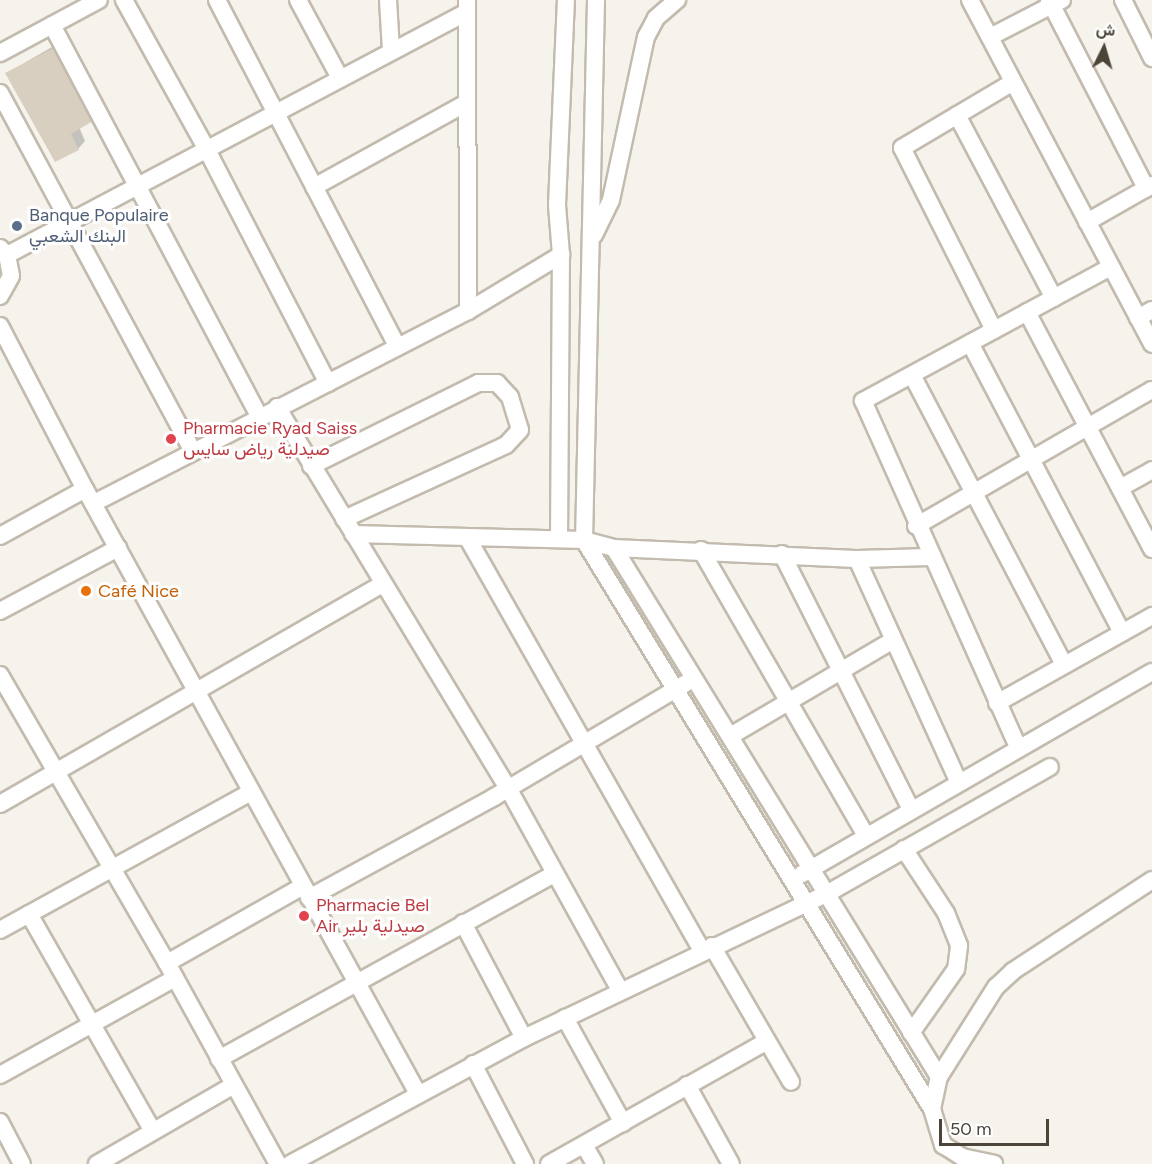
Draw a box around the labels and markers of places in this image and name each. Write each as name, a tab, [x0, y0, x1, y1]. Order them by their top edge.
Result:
place label: Banque Populaire البنك الشعبي	[29, 205, 169, 248]
marker: Banque Populaire البنك الشعبي	[10, 219, 24, 233]
place label: Pharmacie Ryad Saiss صيدلية رياض سايس	[183, 418, 357, 460]
marker: Pharmacie Ryad Saiss صيدلية رياض سايس	[164, 432, 178, 446]
place label: Café Nice	[98, 580, 179, 602]
marker: Café Nice	[79, 584, 93, 598]
place label: Pharmacie Bel Air صيدلية بلير	[316, 895, 429, 938]
marker: Pharmacie Bel Air صيدلية بلير	[297, 909, 311, 923]

